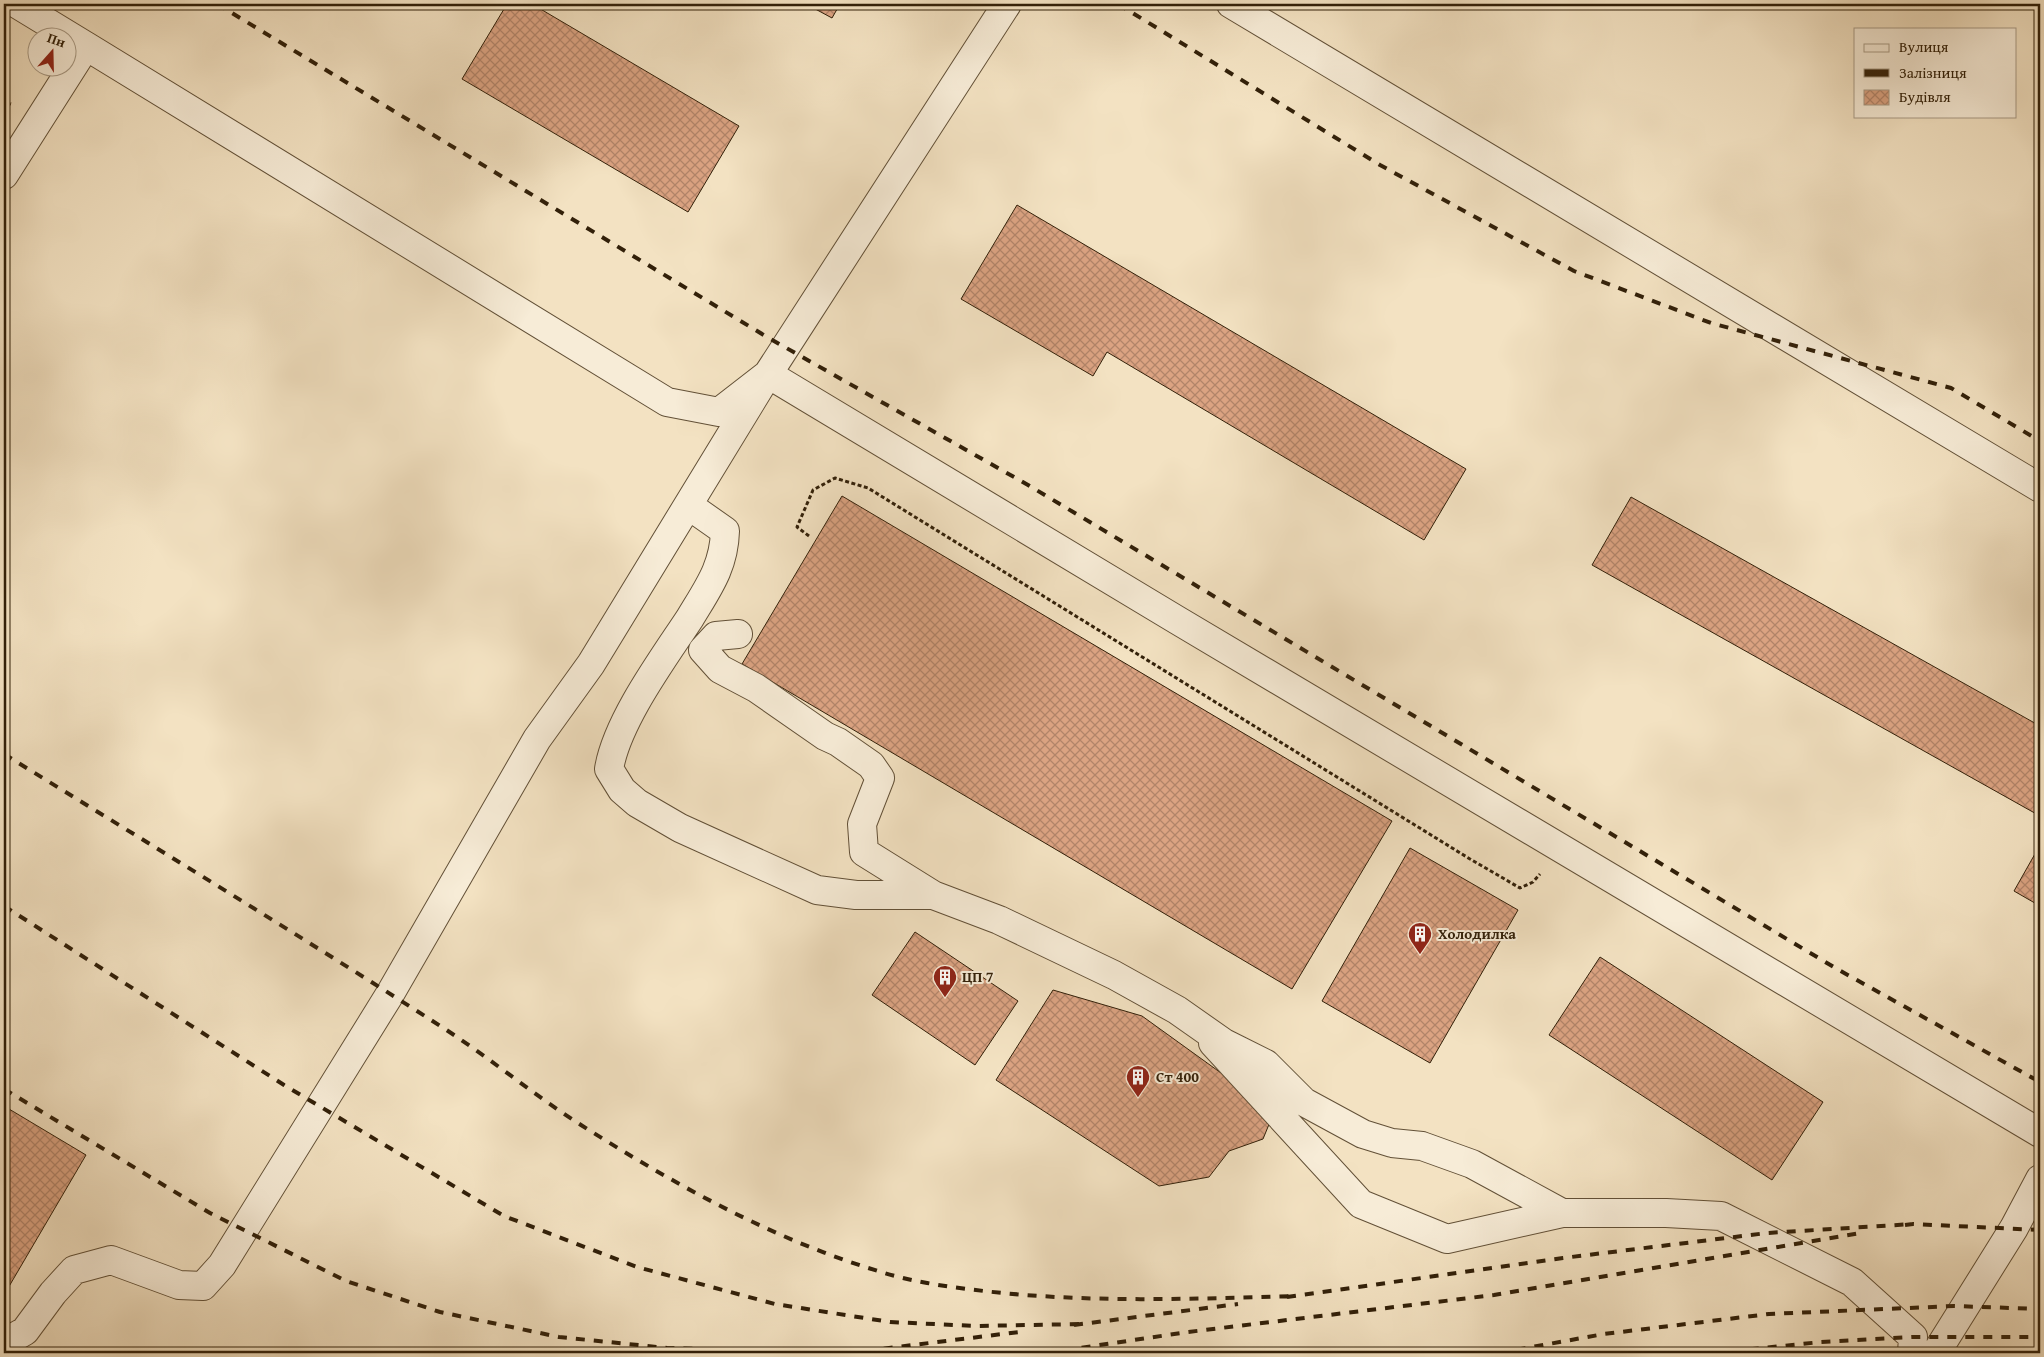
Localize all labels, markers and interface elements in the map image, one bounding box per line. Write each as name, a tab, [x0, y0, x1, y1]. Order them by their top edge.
text: Пн	[45, 27, 69, 52]
north arrow	[28, 28, 78, 78]
legend	[1854, 28, 2016, 118]
text: Вулиця	[1899, 36, 1949, 57]
text: Залізниця	[1899, 62, 1967, 83]
text: Будівля	[1899, 86, 1951, 107]
building icon: Холодилка	[1407, 921, 1433, 955]
place label: Холодилка	[1438, 923, 1516, 944]
building icon: ЦП 7	[932, 964, 958, 998]
place label: ЦП 7	[962, 966, 994, 987]
building icon: Ст 400	[1125, 1064, 1151, 1098]
place label: Ст 400	[1156, 1066, 1199, 1087]

